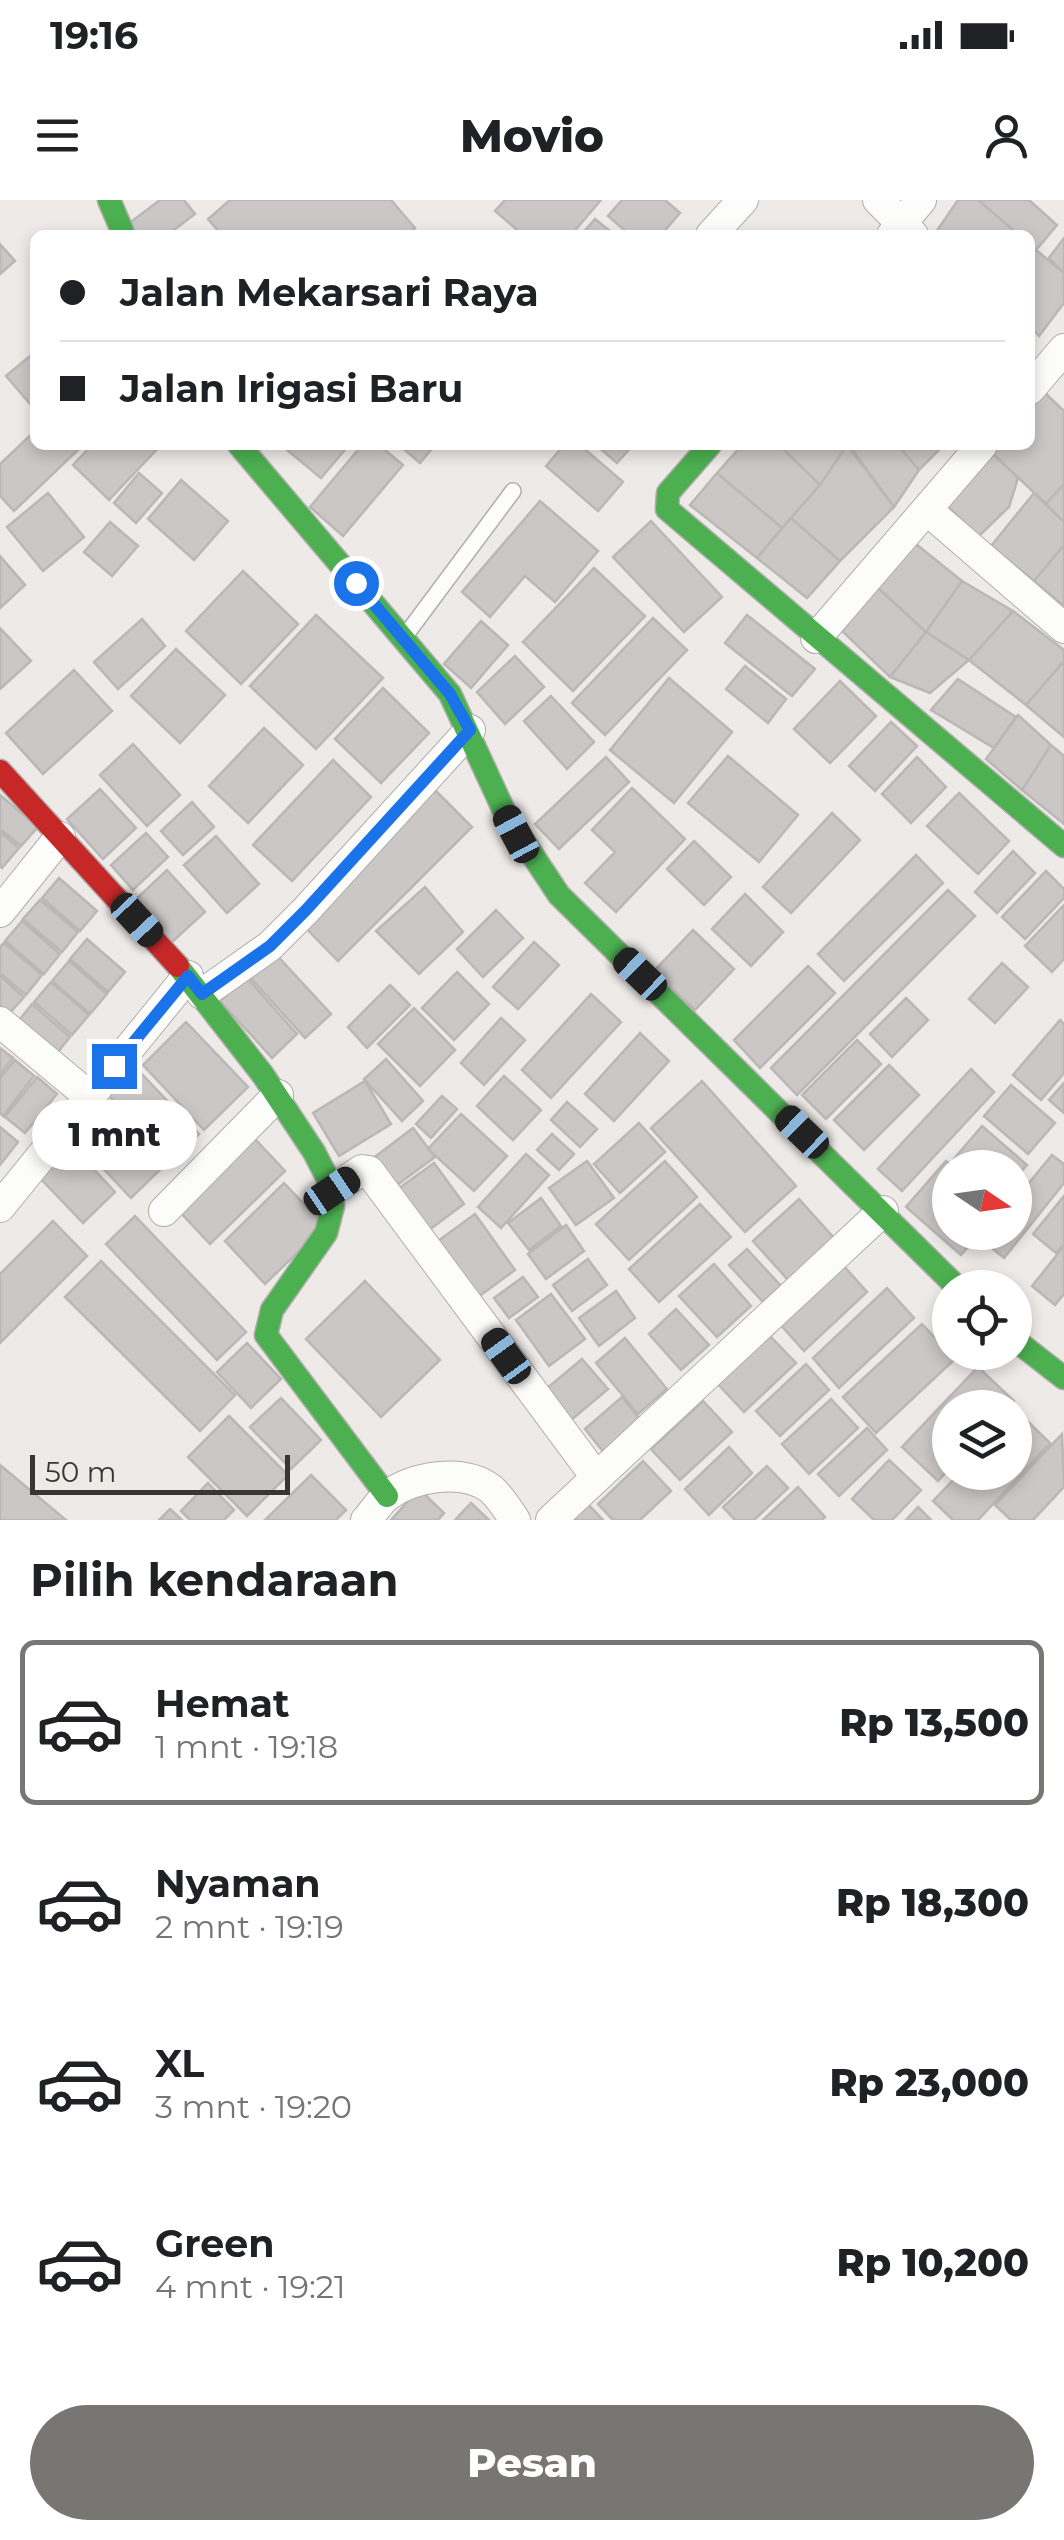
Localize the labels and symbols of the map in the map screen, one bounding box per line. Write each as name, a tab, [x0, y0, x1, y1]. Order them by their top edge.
route start	[334, 561, 379, 606]
car	[489, 800, 543, 868]
car	[106, 888, 168, 952]
car	[608, 942, 672, 1006]
route end	[92, 1044, 137, 1089]
car	[770, 1100, 834, 1164]
callout: 1 mnt	[32, 1101, 196, 1171]
north arrow	[932, 1150, 1032, 1250]
car	[299, 1162, 365, 1220]
car	[476, 1323, 536, 1389]
scale bar	[30, 1450, 290, 1494]

